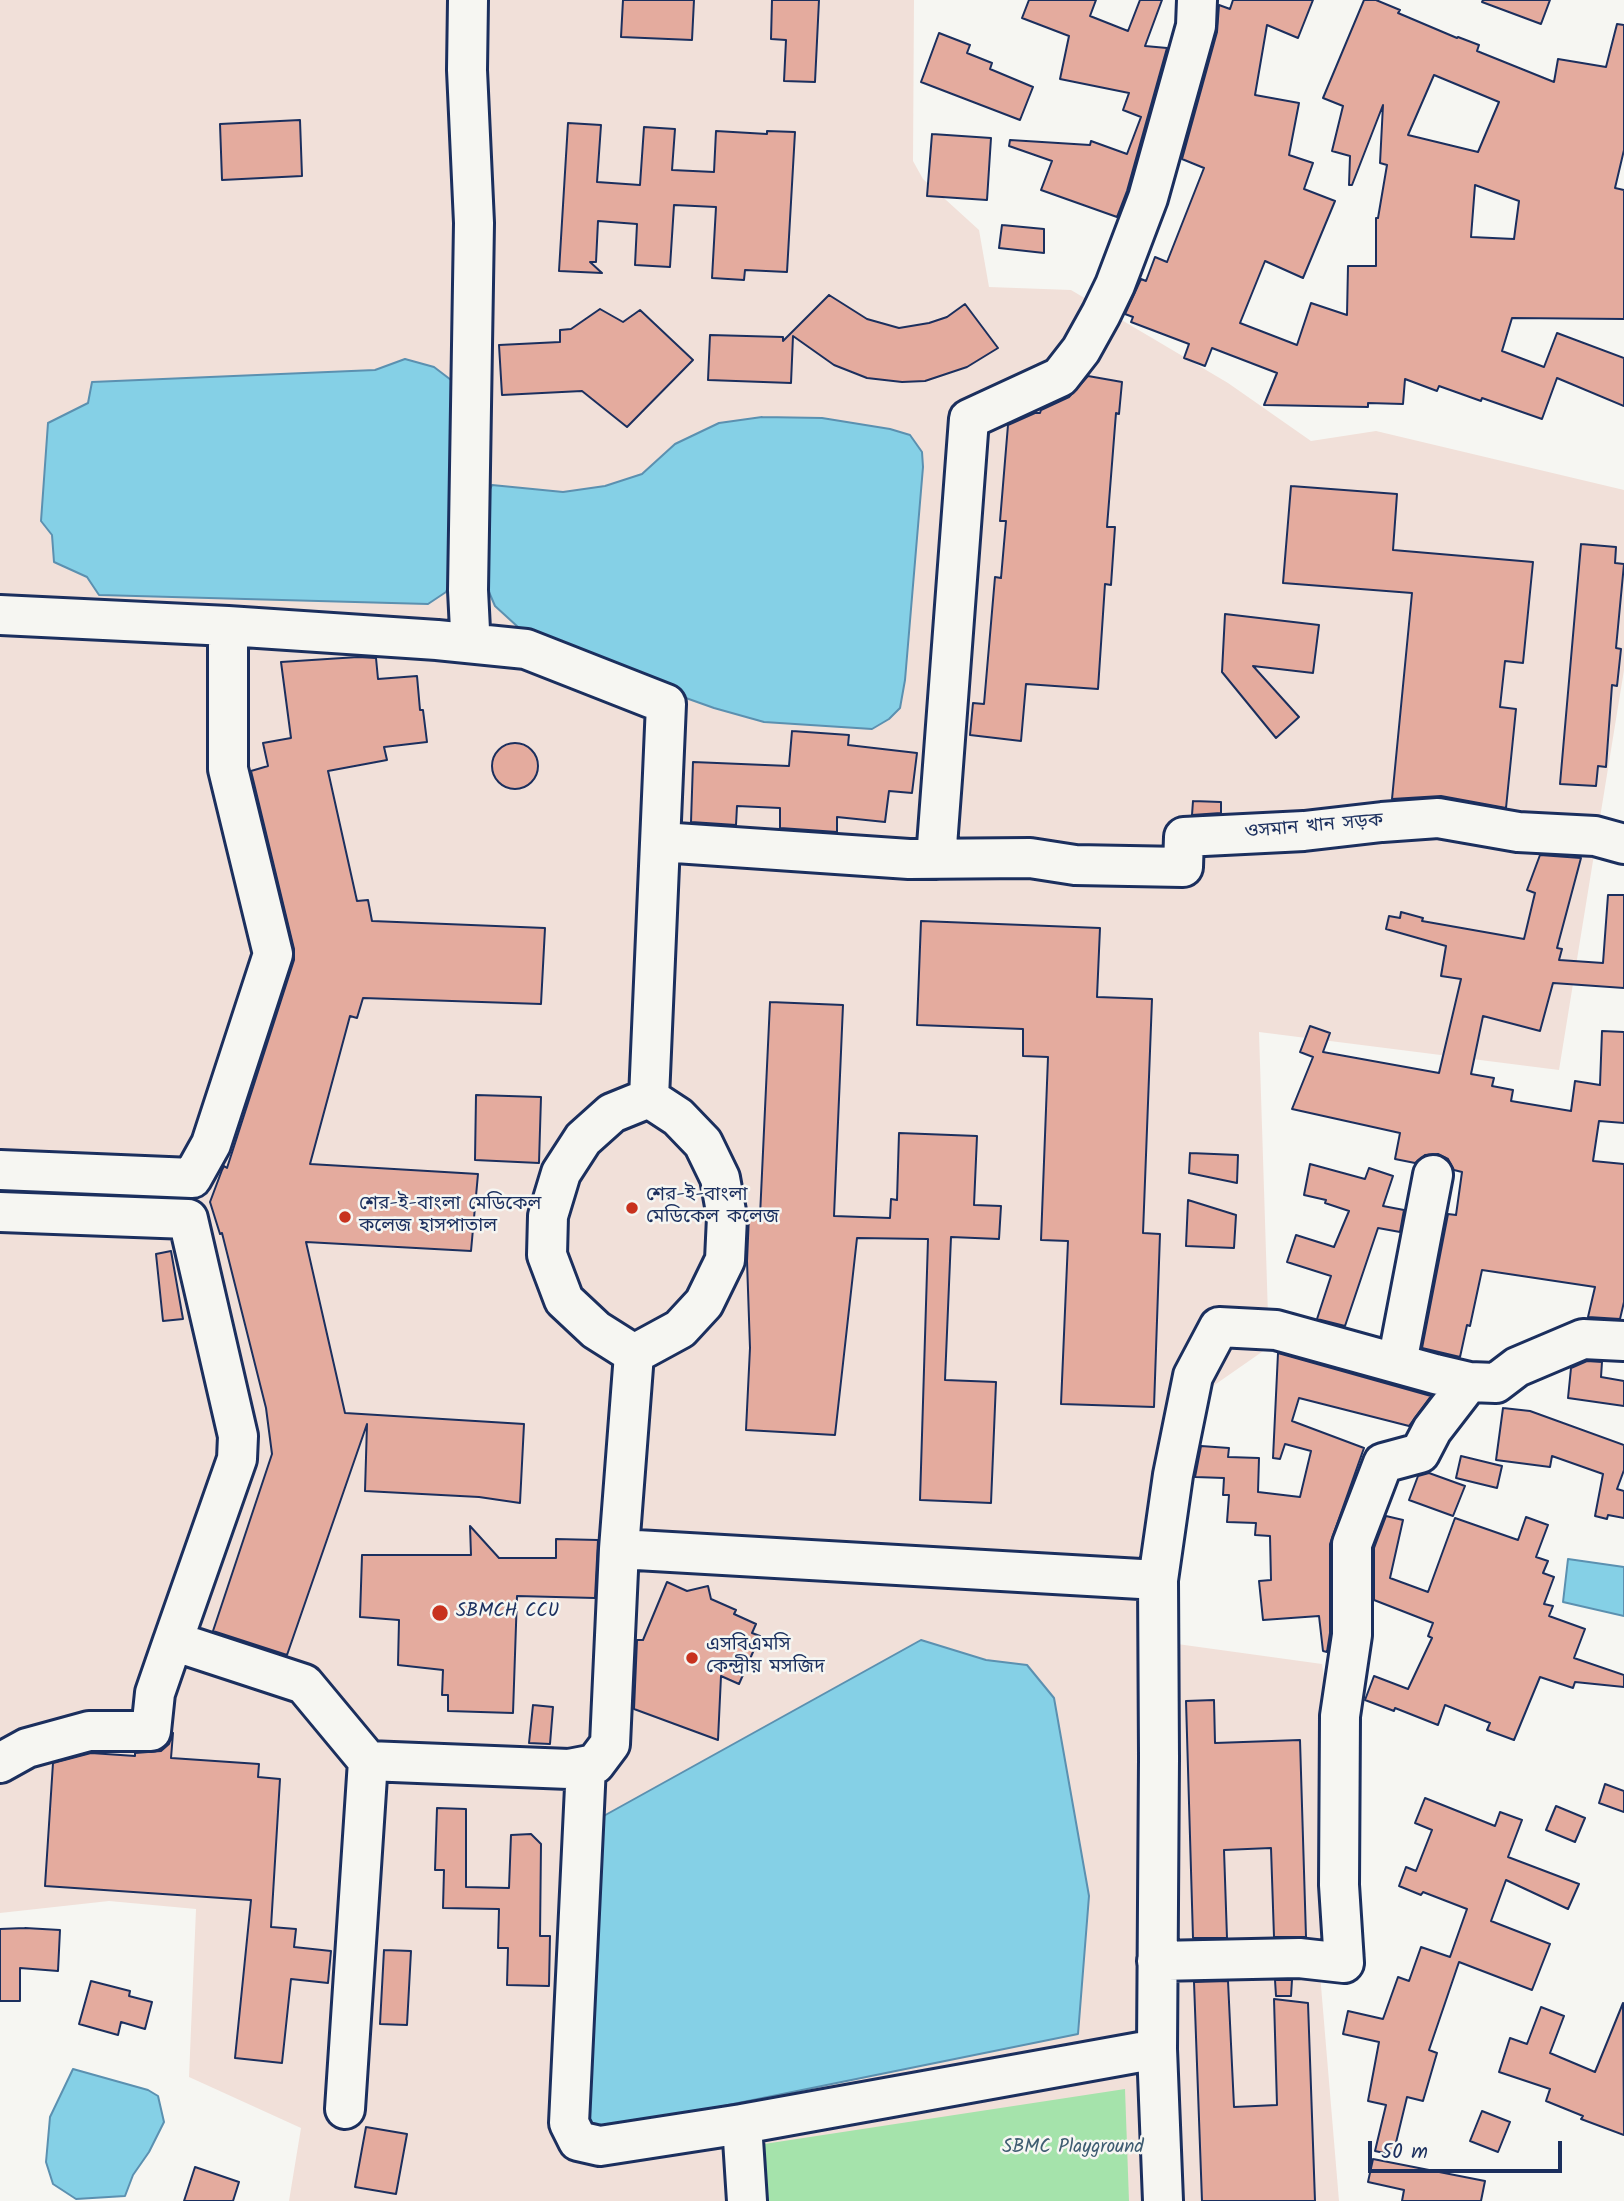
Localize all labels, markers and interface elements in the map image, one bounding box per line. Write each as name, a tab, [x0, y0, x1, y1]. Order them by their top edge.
street label: ওসমান খান সড়ক	[1244, 811, 1384, 845]
place label: শের-ই-বাংলা মেডিকেল কলেজ	[646, 1186, 779, 1230]
place label: শের-ই-বাংলা মেডিকেল কলেজ হাসপাতাল	[359, 1195, 541, 1239]
marker: শের-ই-বাংলা মেডিকেল কলেজ	[624, 1200, 640, 1216]
marker: শের-ই-বাংলা মেডিকেল কলেজ হাসপাতাল	[337, 1209, 353, 1225]
place label: SBMCH CCU	[456, 1602, 559, 1624]
marker: SBMCH CCU	[430, 1603, 450, 1623]
place label: এসবিএমসি কেন্দ্রীয় মসজিদ	[706, 1636, 825, 1680]
marker: এসবিএমসি কেন্দ্রীয় মসজিদ	[684, 1650, 700, 1666]
scale bar	[1372, 2128, 1566, 2172]
text: 50 m	[1381, 2136, 1428, 2169]
park label: SBMC Playground	[1002, 2138, 1144, 2160]

